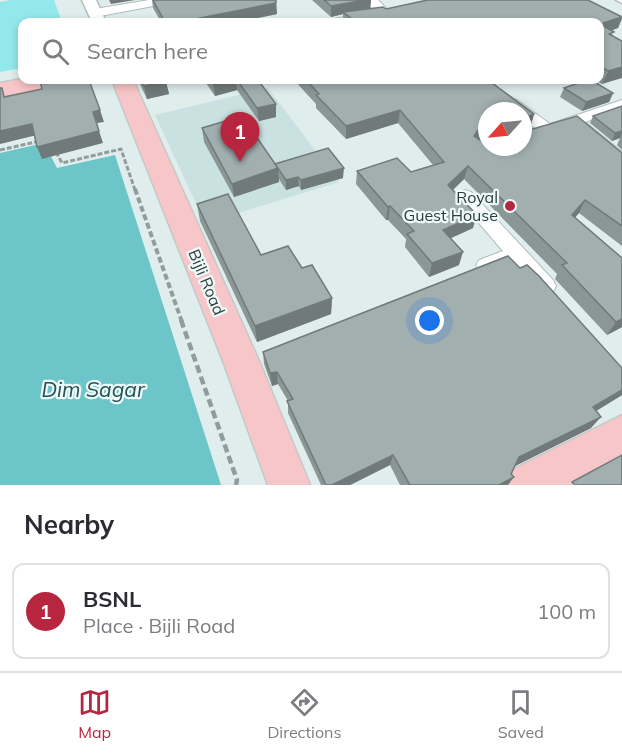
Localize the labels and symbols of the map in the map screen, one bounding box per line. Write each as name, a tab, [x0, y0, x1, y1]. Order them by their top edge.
north arrow	[478, 102, 532, 156]
pin: 1	[220, 112, 260, 162]
place label: Royal Guest House	[403, 187, 498, 225]
marker: Royal Guest House	[503, 199, 517, 213]
street label: Bijli Road	[184, 246, 230, 318]
your location	[415, 306, 444, 335]
water label: Dim Sagar	[41, 376, 146, 402]

